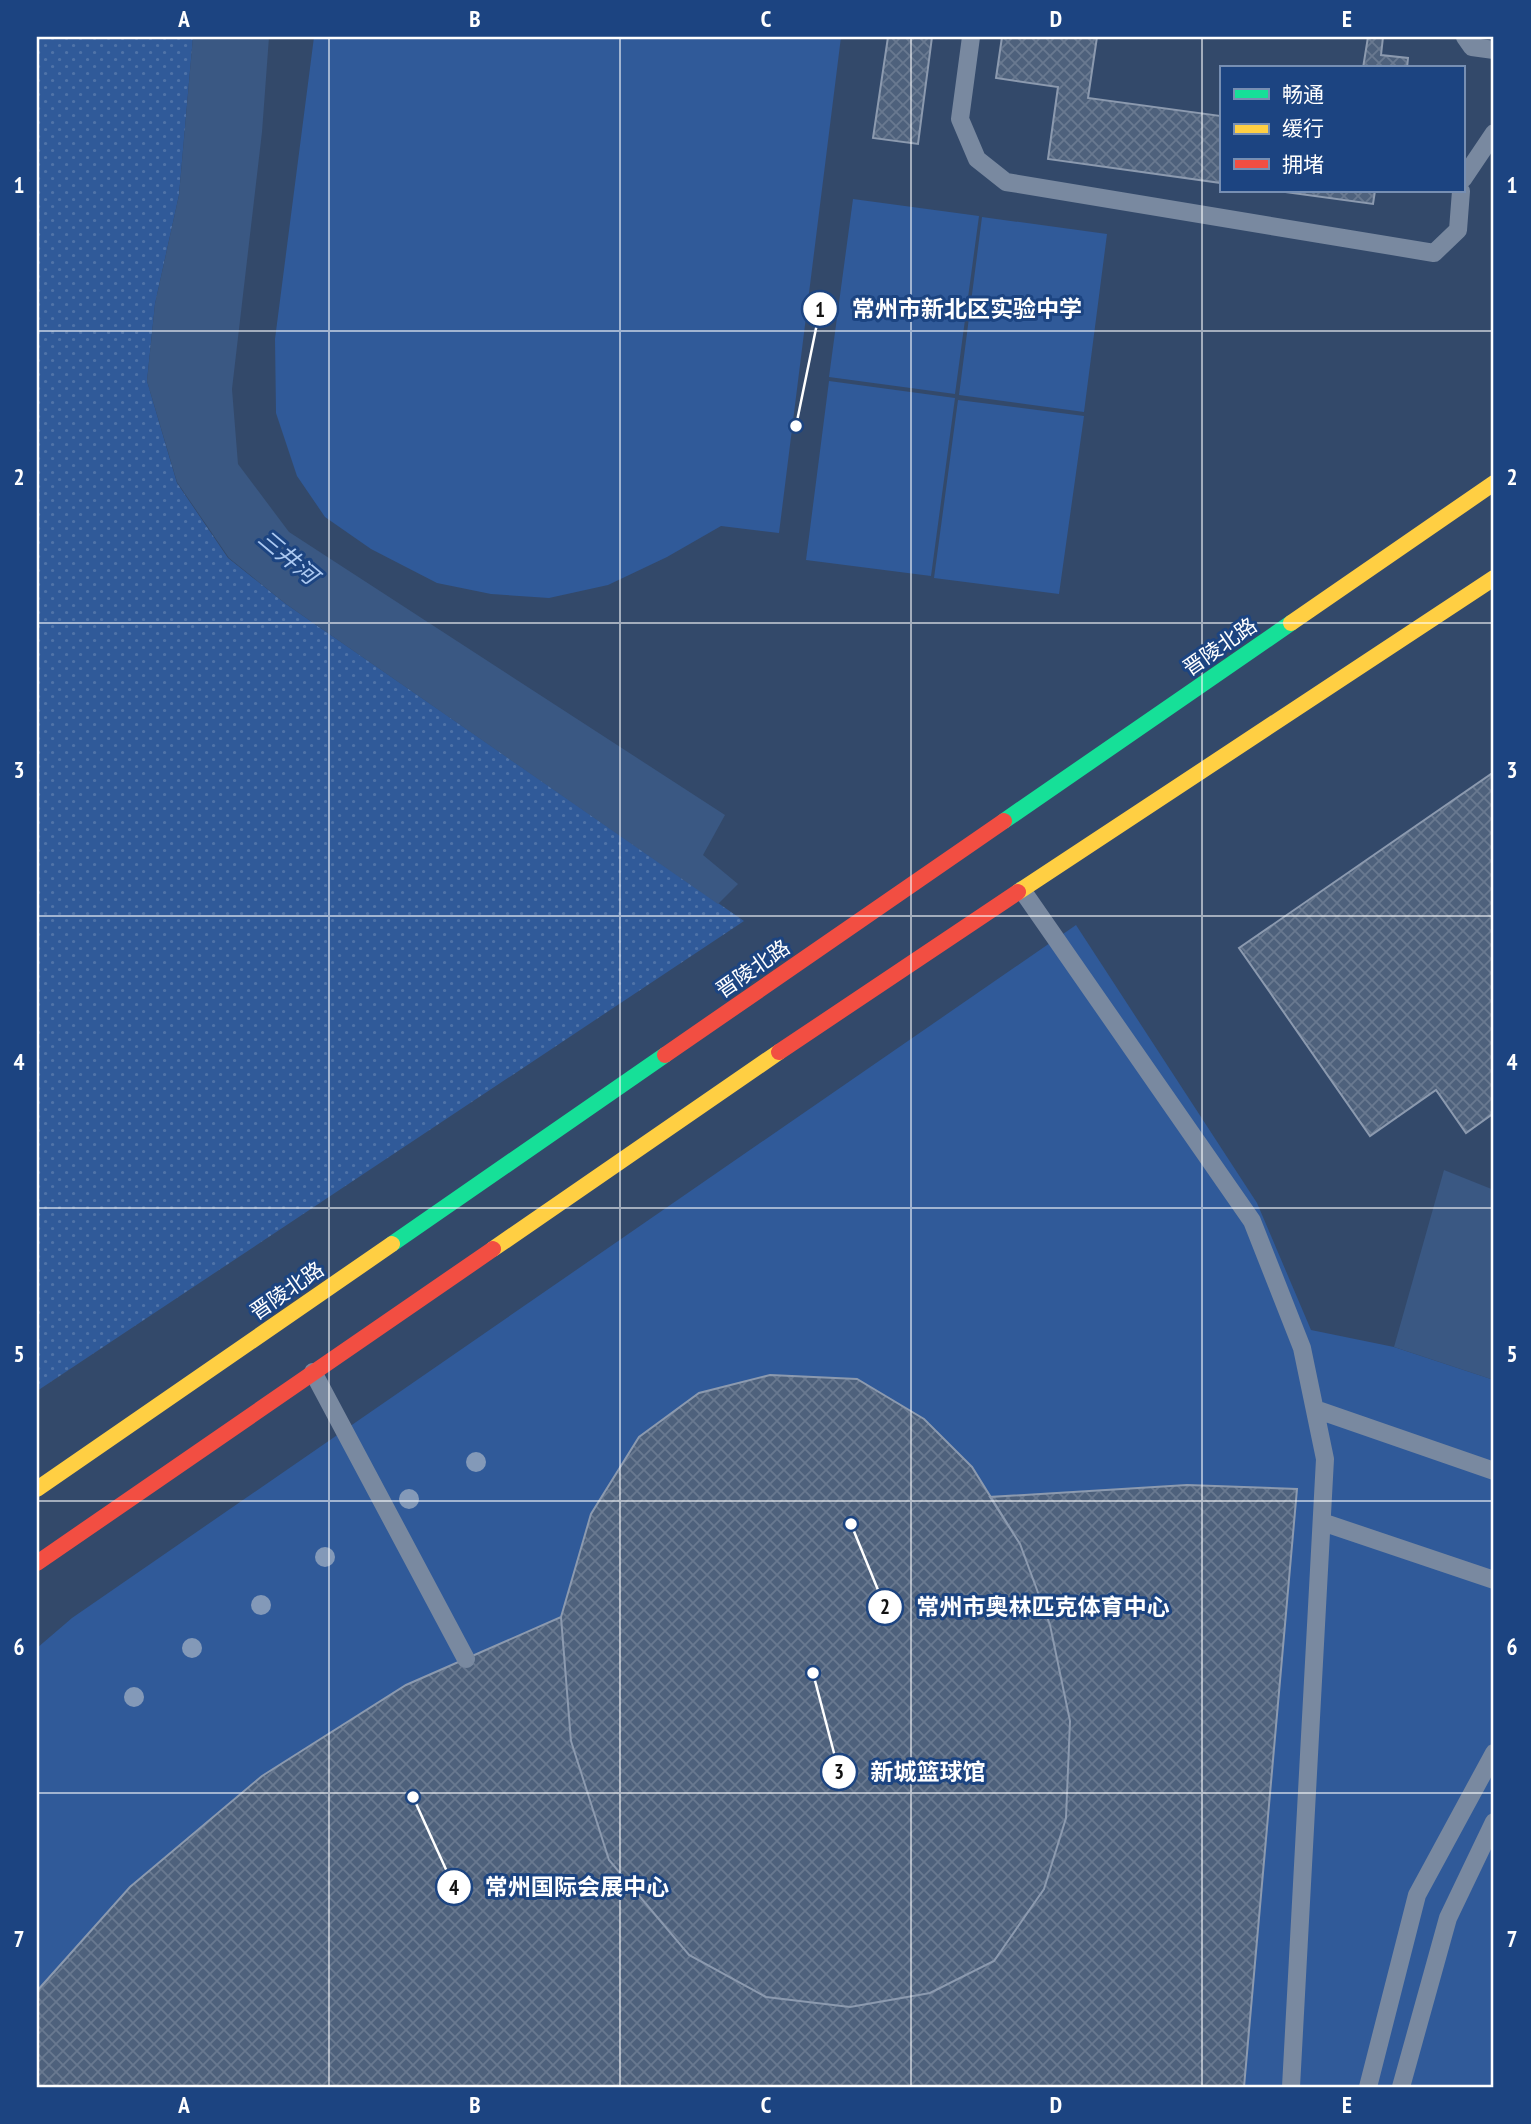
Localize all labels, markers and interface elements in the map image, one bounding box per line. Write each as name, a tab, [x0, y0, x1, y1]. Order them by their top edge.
text: A	[177, 4, 190, 33]
text: B	[469, 4, 481, 33]
text: C	[761, 4, 772, 33]
text: D	[1050, 4, 1062, 33]
text: E	[1342, 4, 1352, 33]
legend	[1220, 66, 1464, 192]
text: 畅通	[1282, 81, 1324, 108]
text: 缓行	[1282, 115, 1324, 142]
text: 拥堵	[1282, 151, 1324, 178]
text: 1	[14, 170, 25, 199]
text: 1	[1507, 170, 1518, 199]
callout: 常州市新北区实验中学	[803, 287, 1096, 331]
text: 常州市新北区实验中学	[852, 294, 1082, 323]
text: 1	[815, 296, 825, 323]
text: 2	[14, 462, 25, 491]
text: 2	[1507, 462, 1518, 491]
water label: 三井河	[253, 523, 327, 592]
street label: 晋陵北路	[1178, 611, 1262, 682]
text: 3	[14, 755, 25, 784]
text: 3	[1507, 755, 1518, 784]
street label: 晋陵北路	[711, 933, 795, 1004]
text: 4	[14, 1047, 25, 1076]
text: 4	[1507, 1047, 1518, 1076]
street label: 晋陵北路	[245, 1255, 329, 1326]
text: 5	[14, 1339, 25, 1368]
text: 5	[1507, 1339, 1518, 1368]
callout: 常州市奥林匹克体育中心	[868, 1585, 1184, 1629]
text: 常州市奥林匹克体育中心	[917, 1592, 1170, 1621]
text: 2	[880, 1593, 890, 1620]
text: 6	[14, 1632, 25, 1661]
text: 6	[1507, 1632, 1518, 1661]
callout: 新城篮球馆	[822, 1750, 1000, 1794]
text: 新城篮球馆	[871, 1757, 986, 1786]
text: 3	[834, 1758, 844, 1785]
callout: 常州国际会展中心	[436, 1865, 683, 1909]
text: 常州国际会展中心	[485, 1872, 669, 1901]
text: 4	[449, 1874, 459, 1901]
text: 7	[14, 1924, 25, 1953]
text: 7	[1507, 1924, 1518, 1953]
text: A	[177, 2090, 190, 2119]
text: B	[469, 2090, 481, 2119]
text: C	[761, 2090, 772, 2119]
text: D	[1050, 2090, 1062, 2119]
text: E	[1342, 2090, 1352, 2119]

